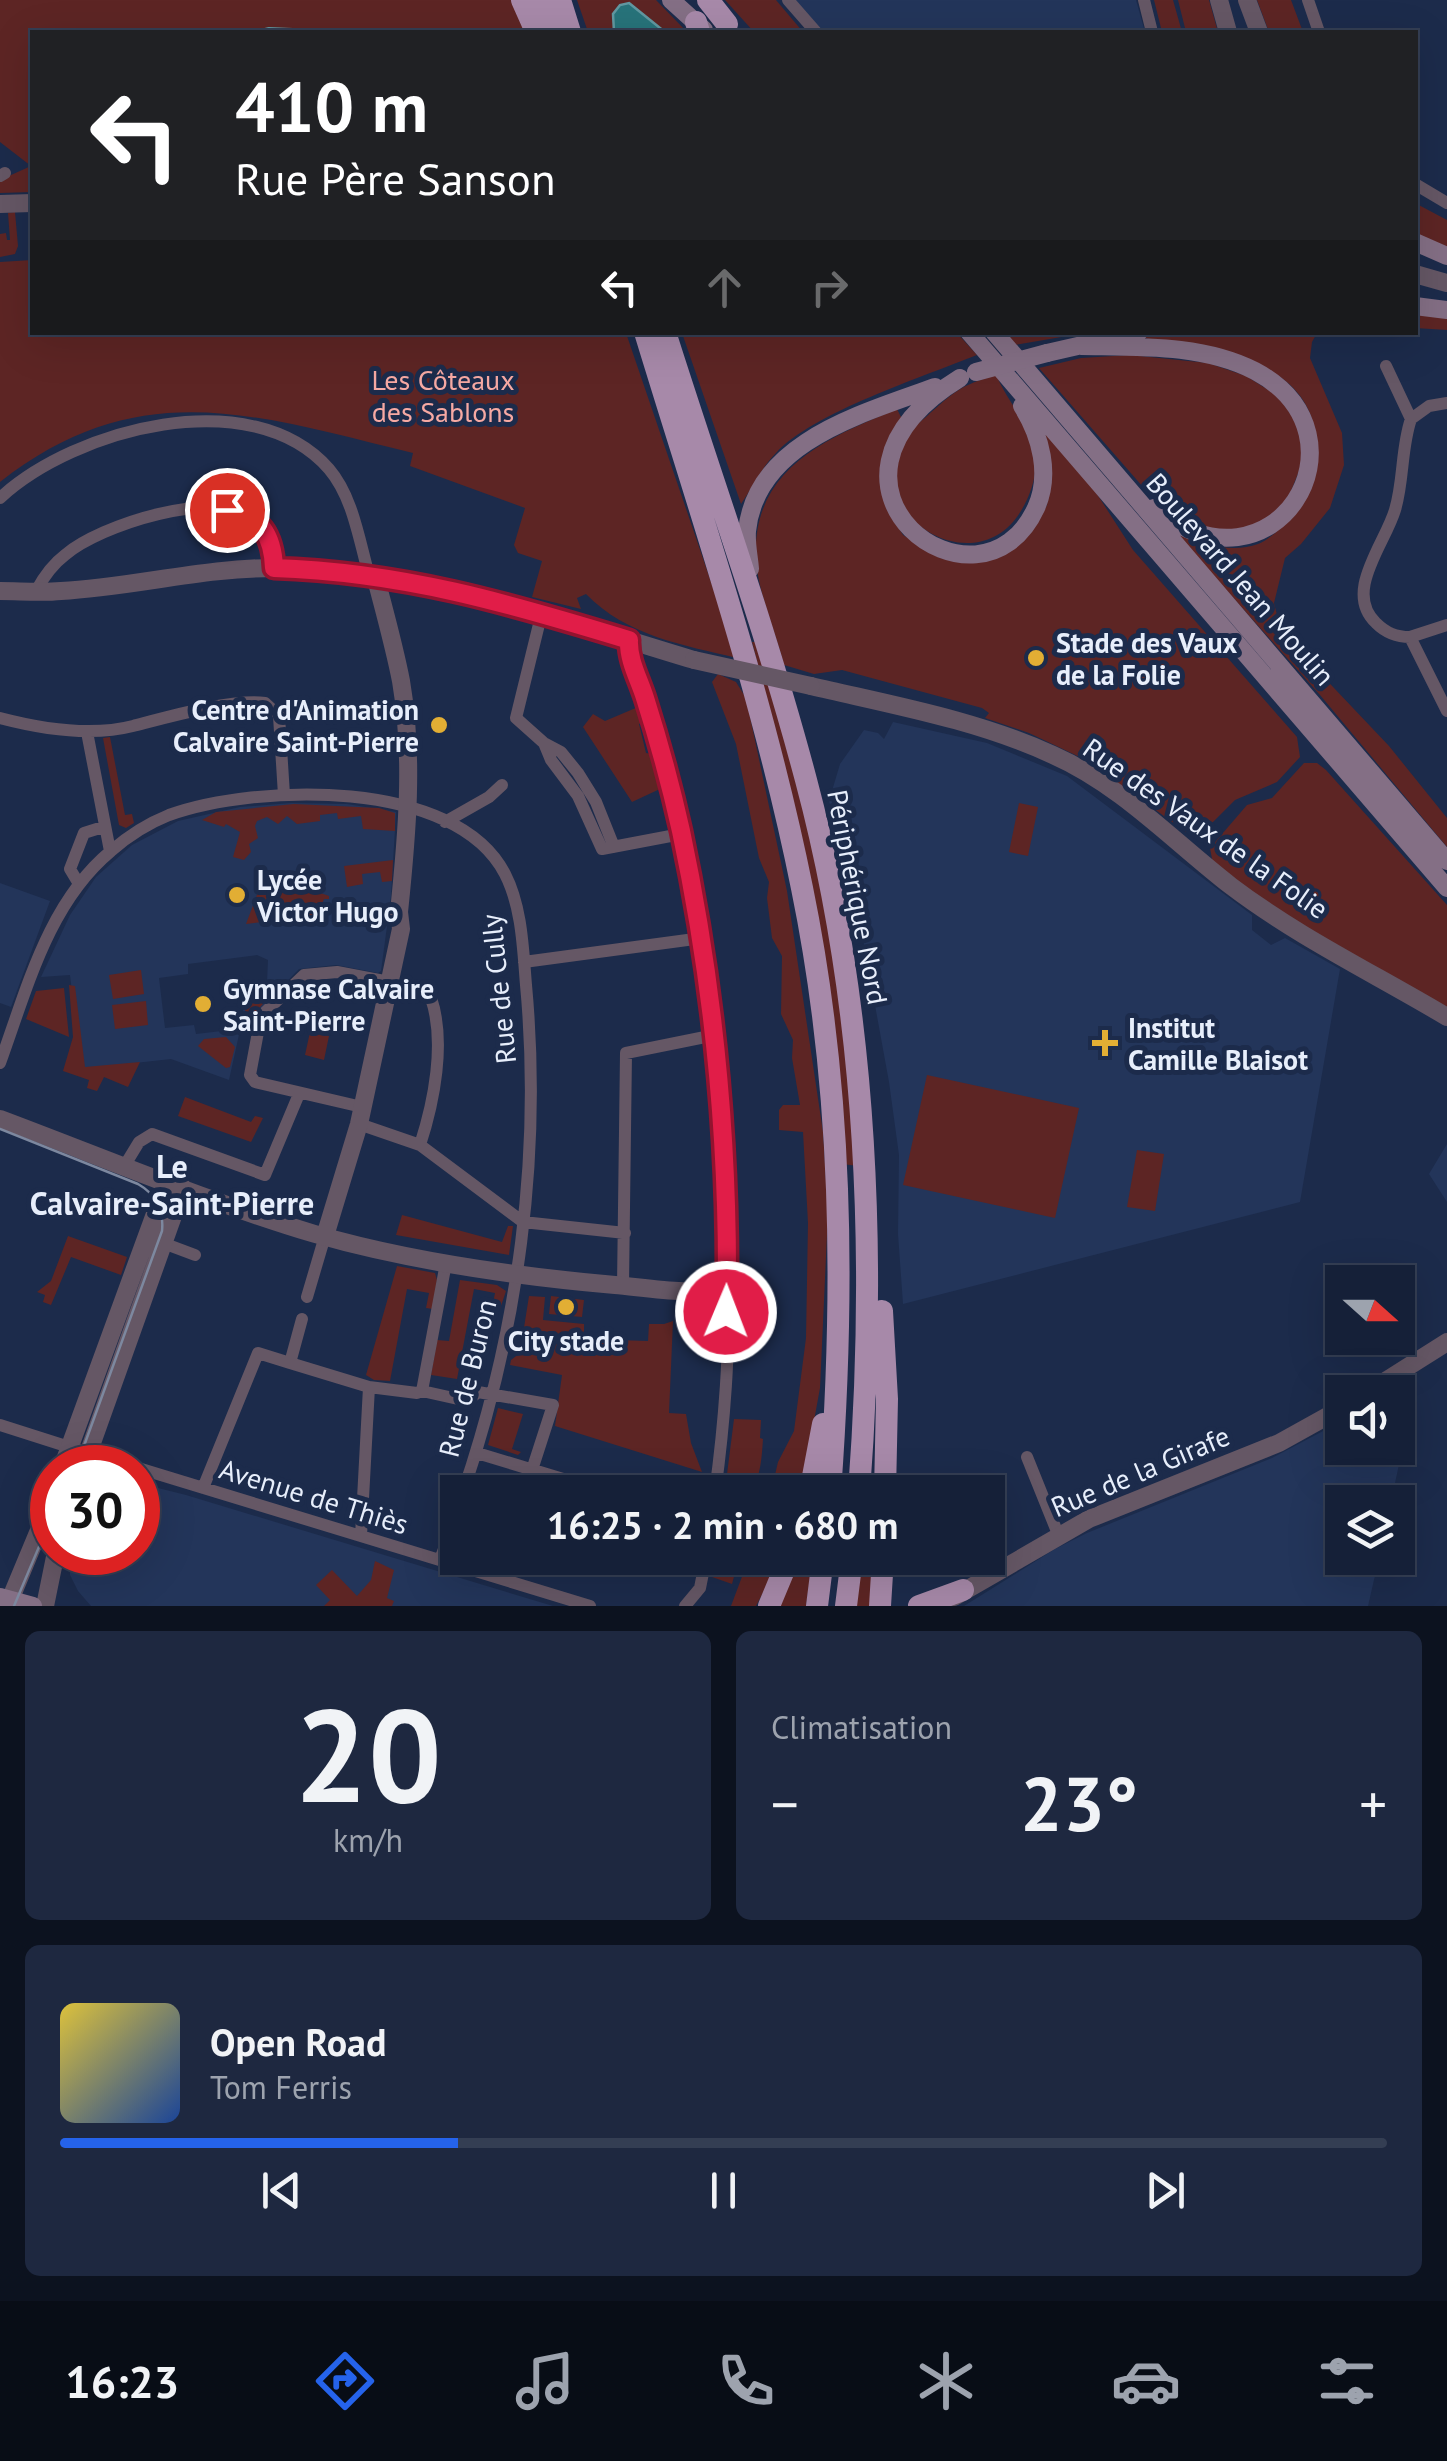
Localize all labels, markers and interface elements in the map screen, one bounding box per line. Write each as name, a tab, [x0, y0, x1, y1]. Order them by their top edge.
text: 410 m	[235, 61, 428, 151]
icon: left	[70, 70, 200, 200]
text: Rue Père Sanson	[235, 149, 556, 207]
icon: left	[592, 260, 647, 315]
icon: ahead	[697, 260, 752, 315]
icon: right	[802, 260, 857, 315]
park label: Les Côteaux des Sablons	[371, 361, 515, 430]
street label: Boulevard Jean Moulin	[1138, 465, 1344, 693]
pin	[185, 468, 270, 553]
icon: arrive	[200, 483, 255, 538]
place label: Stade des Vaux de la Folie	[1056, 624, 1237, 693]
marker: Stade des Vaux de la Folie	[1025, 647, 1047, 669]
place label: Centre d'Animation Calvaire Saint-Pierre	[173, 691, 419, 760]
marker: Centre d'Animation Calvaire Saint-Pierre	[428, 714, 450, 736]
street label: Rue des Vaux de la Folie	[1076, 729, 1336, 927]
street label: Périphérique Nord	[819, 787, 897, 1007]
place label: Lycée Victor Hugo	[256, 861, 398, 930]
marker: Lycée Victor Hugo	[226, 884, 248, 906]
street label: Rue de Cully	[472, 913, 524, 1065]
place label: Gymnase Calvaire Saint-Pierre	[223, 970, 434, 1039]
marker: Gymnase Calvaire Saint-Pierre	[192, 993, 214, 1015]
place label: Institut Camille Blaisot	[1128, 1009, 1308, 1078]
marker: Institut Camille Blaisot	[1092, 1030, 1118, 1056]
district label: Le Calvaire-Saint-Pierre	[30, 1145, 314, 1224]
position arrow	[674, 1260, 778, 1364]
north arrow	[1325, 1265, 1415, 1355]
map controls	[1325, 1265, 1415, 1575]
street label: Rue de Buron	[430, 1295, 504, 1461]
marker: City stade	[555, 1296, 577, 1318]
place label: City stade	[508, 1322, 624, 1359]
button: sound	[1325, 1375, 1415, 1465]
street label: Rue de la Girafe	[1045, 1417, 1235, 1525]
speed limit sign: 30	[30, 1445, 160, 1575]
street label: Avenue de Thiès	[215, 1450, 413, 1542]
button: layers	[1325, 1485, 1415, 1575]
text: 16:25 · 2 min · 680 m	[547, 1500, 898, 1549]
text: 20	[294, 1670, 442, 1838]
text: Climatisation	[771, 1706, 952, 1748]
text: 23°	[1020, 1755, 1138, 1852]
text: −	[771, 1768, 799, 1839]
text: +	[1359, 1768, 1387, 1839]
text: km/h	[333, 1819, 403, 1861]
text: Open Road	[210, 2017, 386, 2066]
text: Tom Ferris	[210, 2066, 352, 2108]
icon: previous	[254, 2163, 309, 2218]
icon: pause	[696, 2163, 751, 2218]
icon: next	[1138, 2163, 1193, 2218]
icon: directions	[310, 2346, 380, 2416]
icon: music	[510, 2346, 580, 2416]
icon: phone	[711, 2346, 781, 2416]
icon: climate	[911, 2346, 981, 2416]
icon: car	[1111, 2346, 1181, 2416]
icon: filters	[1312, 2346, 1382, 2416]
text: 16:23	[65, 2352, 179, 2410]

